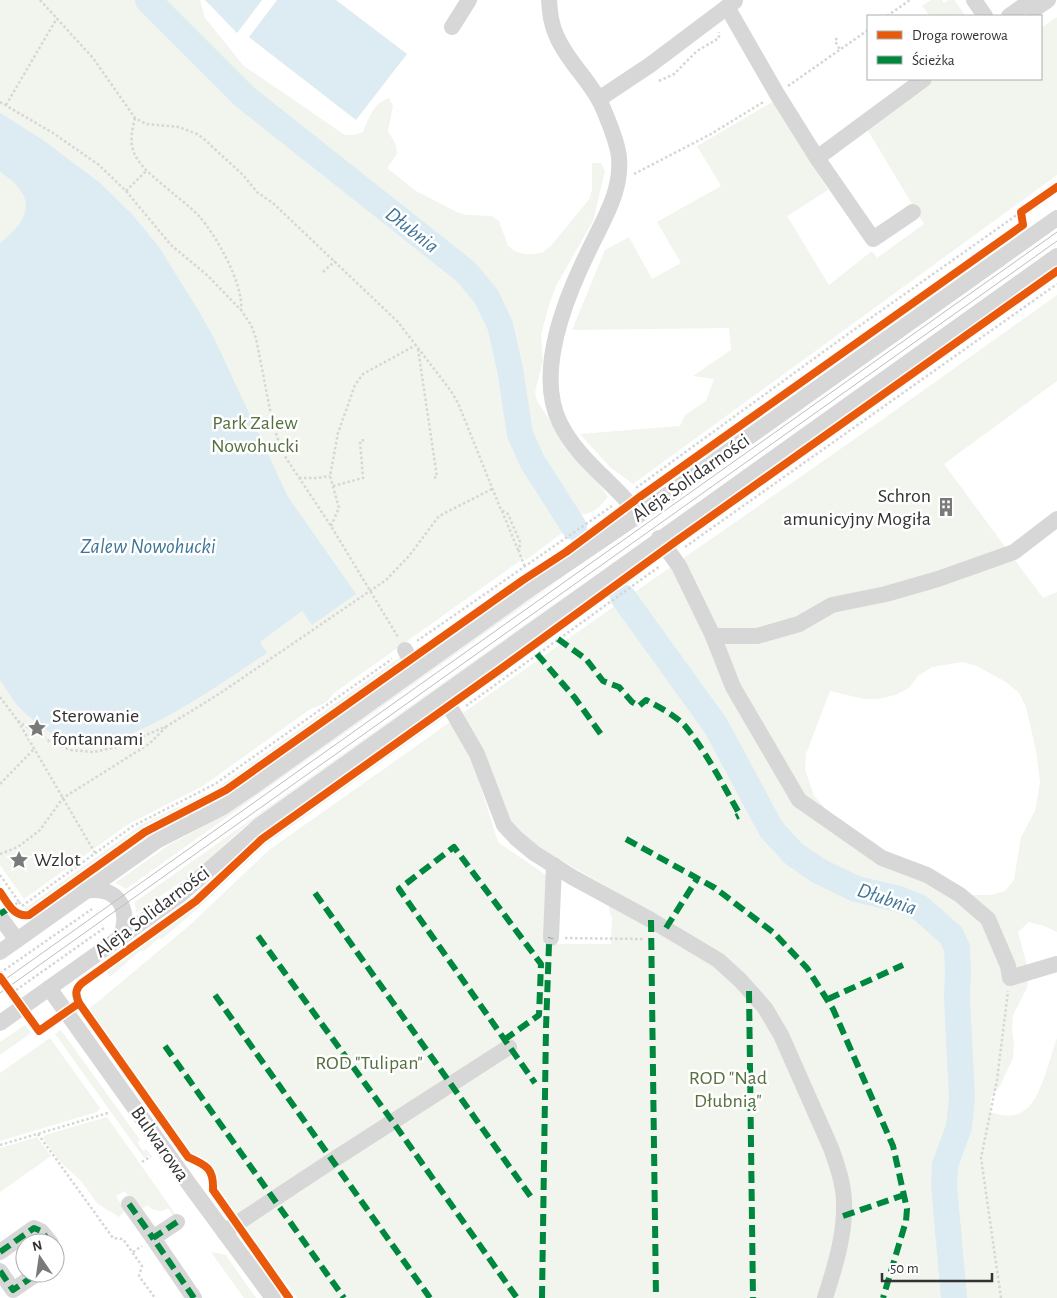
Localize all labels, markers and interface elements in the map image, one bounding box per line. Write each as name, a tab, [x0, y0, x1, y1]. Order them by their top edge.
legend	[867, 15, 1042, 80]
text: Droga rowerowa	[912, 28, 1008, 43]
text: Ścieżka	[912, 51, 955, 68]
water label: Dłubnia	[382, 203, 442, 257]
park label: Park Zalew Nowohucki	[211, 413, 299, 456]
street label: Aleja Solidarności	[629, 430, 753, 526]
place label: Schron amunicyjny Mogiła	[783, 486, 931, 529]
building icon: Schron amunicyjny Mogiła	[935, 496, 957, 518]
water label: Zalew Nowohucki	[80, 536, 216, 557]
place label: Sterowanie fontannami	[52, 706, 143, 749]
place icon: Sterowanie fontannami	[26, 717, 48, 739]
place icon: Wzlot	[8, 849, 30, 871]
place label: Wzlot	[34, 850, 81, 870]
street label: Aleja Solidarności	[91, 862, 213, 962]
water label: Dłubnia	[855, 879, 919, 919]
park label: ROD "Tulipan"	[315, 1053, 423, 1073]
park label: ROD "Nad Dłubnią"	[689, 1068, 767, 1111]
street label: Bulwarowa	[127, 1103, 193, 1185]
north arrow	[15, 1233, 65, 1283]
text: N	[31, 1238, 44, 1254]
scale bar	[882, 1250, 992, 1282]
text: 50 m	[890, 1261, 919, 1276]

